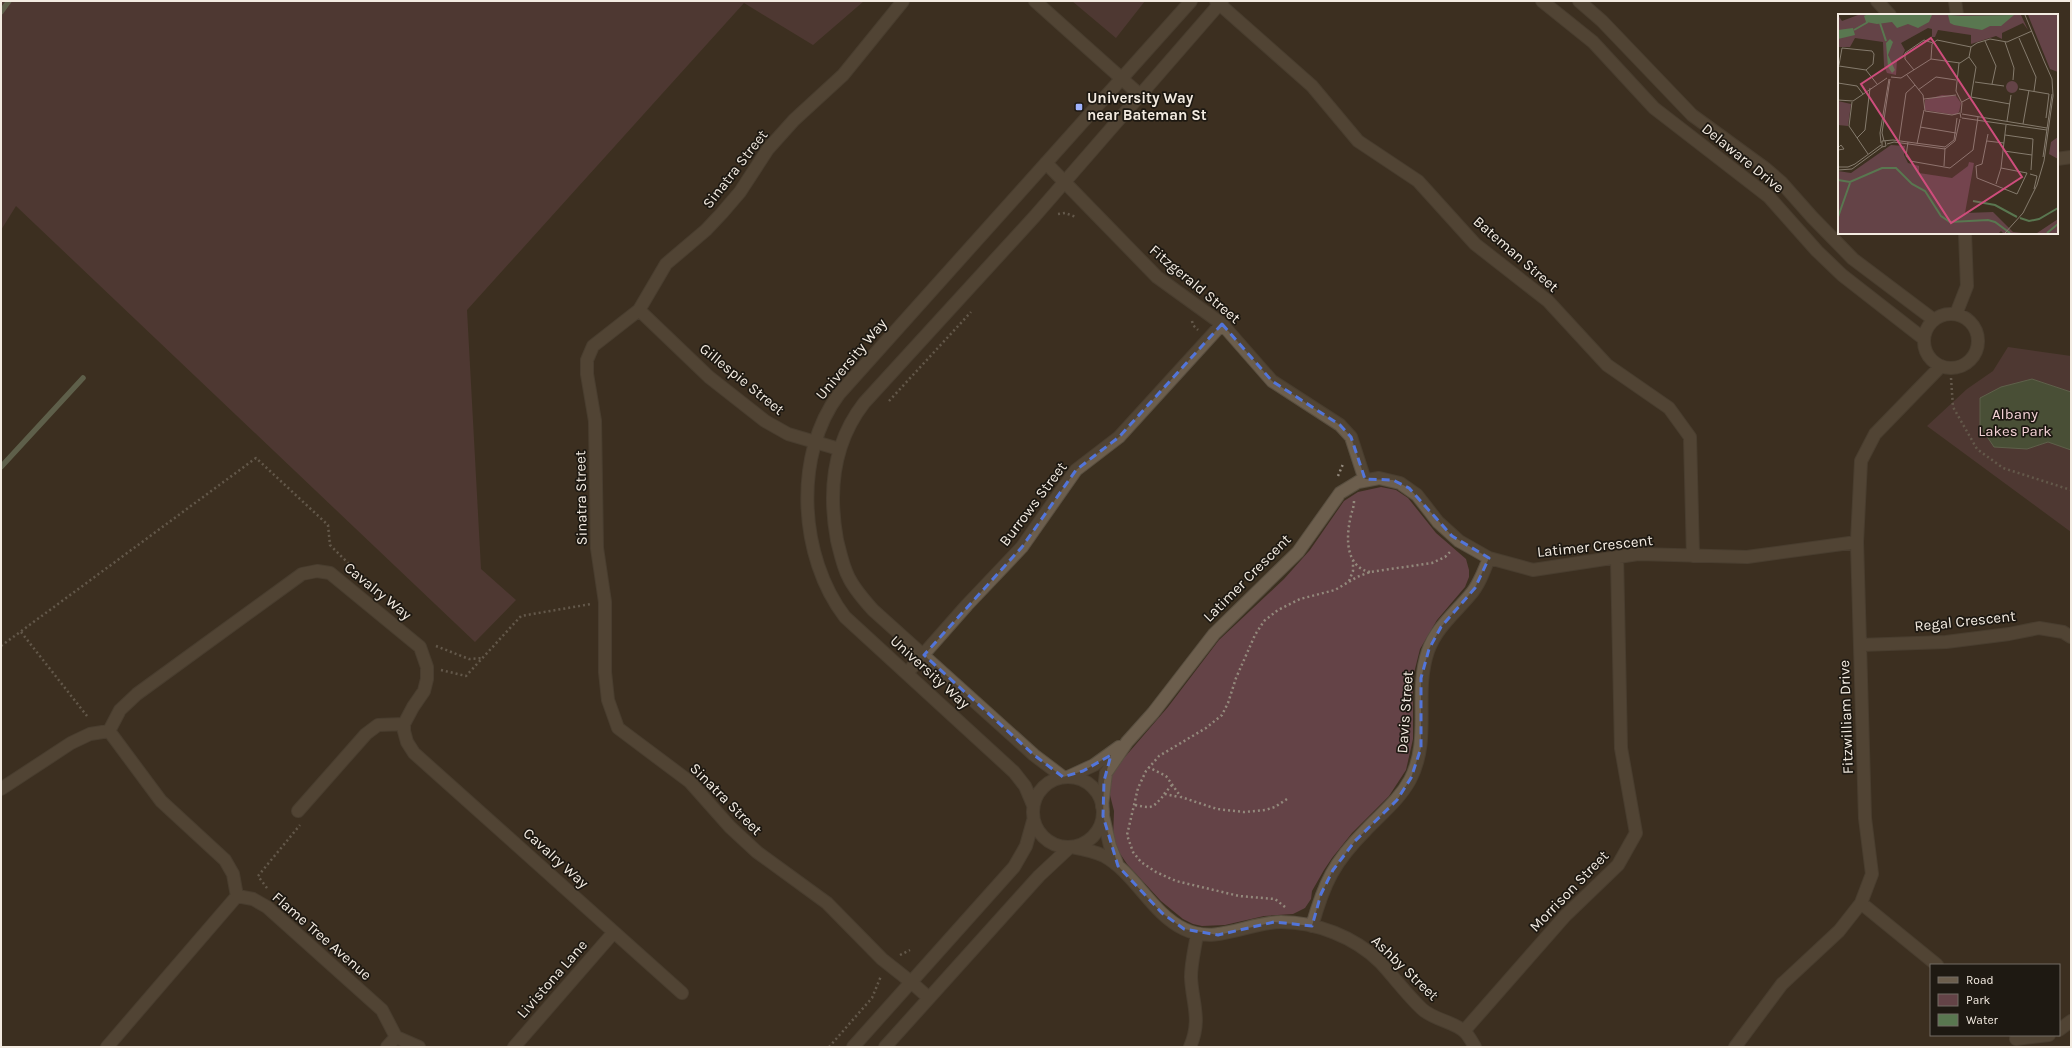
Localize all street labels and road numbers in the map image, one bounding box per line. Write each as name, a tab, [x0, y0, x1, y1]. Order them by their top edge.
street label: Delaware Drive	[1698, 119, 1788, 197]
street label: Sinatra Street	[699, 126, 772, 212]
street label: Bateman Street	[1470, 212, 1563, 296]
street label: Fitzgerald Street	[1146, 241, 1244, 327]
street label: University Way	[812, 315, 890, 403]
street label: Gillespie Street	[696, 339, 788, 419]
street label: Sinatra Street	[571, 450, 591, 546]
street label: Burrows Street	[995, 458, 1071, 550]
street label: Latimer Crescent	[1199, 530, 1295, 626]
street label: Latimer Crescent	[1536, 531, 1654, 561]
street label: Cavalry Way	[341, 558, 415, 624]
street label: Regal Crescent	[1913, 607, 2017, 635]
street label: University Way	[887, 632, 973, 712]
street label: Fitzwilliam Drive	[1835, 660, 1857, 774]
street label: Davis Street	[1393, 670, 1417, 754]
street label: Sinatra Street	[686, 759, 766, 839]
street label: Cavalry Way	[520, 824, 592, 892]
street label: Morrison Street	[1526, 846, 1613, 935]
street label: Flame Tree Avenue	[269, 888, 375, 984]
street label: Ashby Street	[1368, 932, 1442, 1005]
street label: Livistona Lane	[513, 936, 591, 1022]

